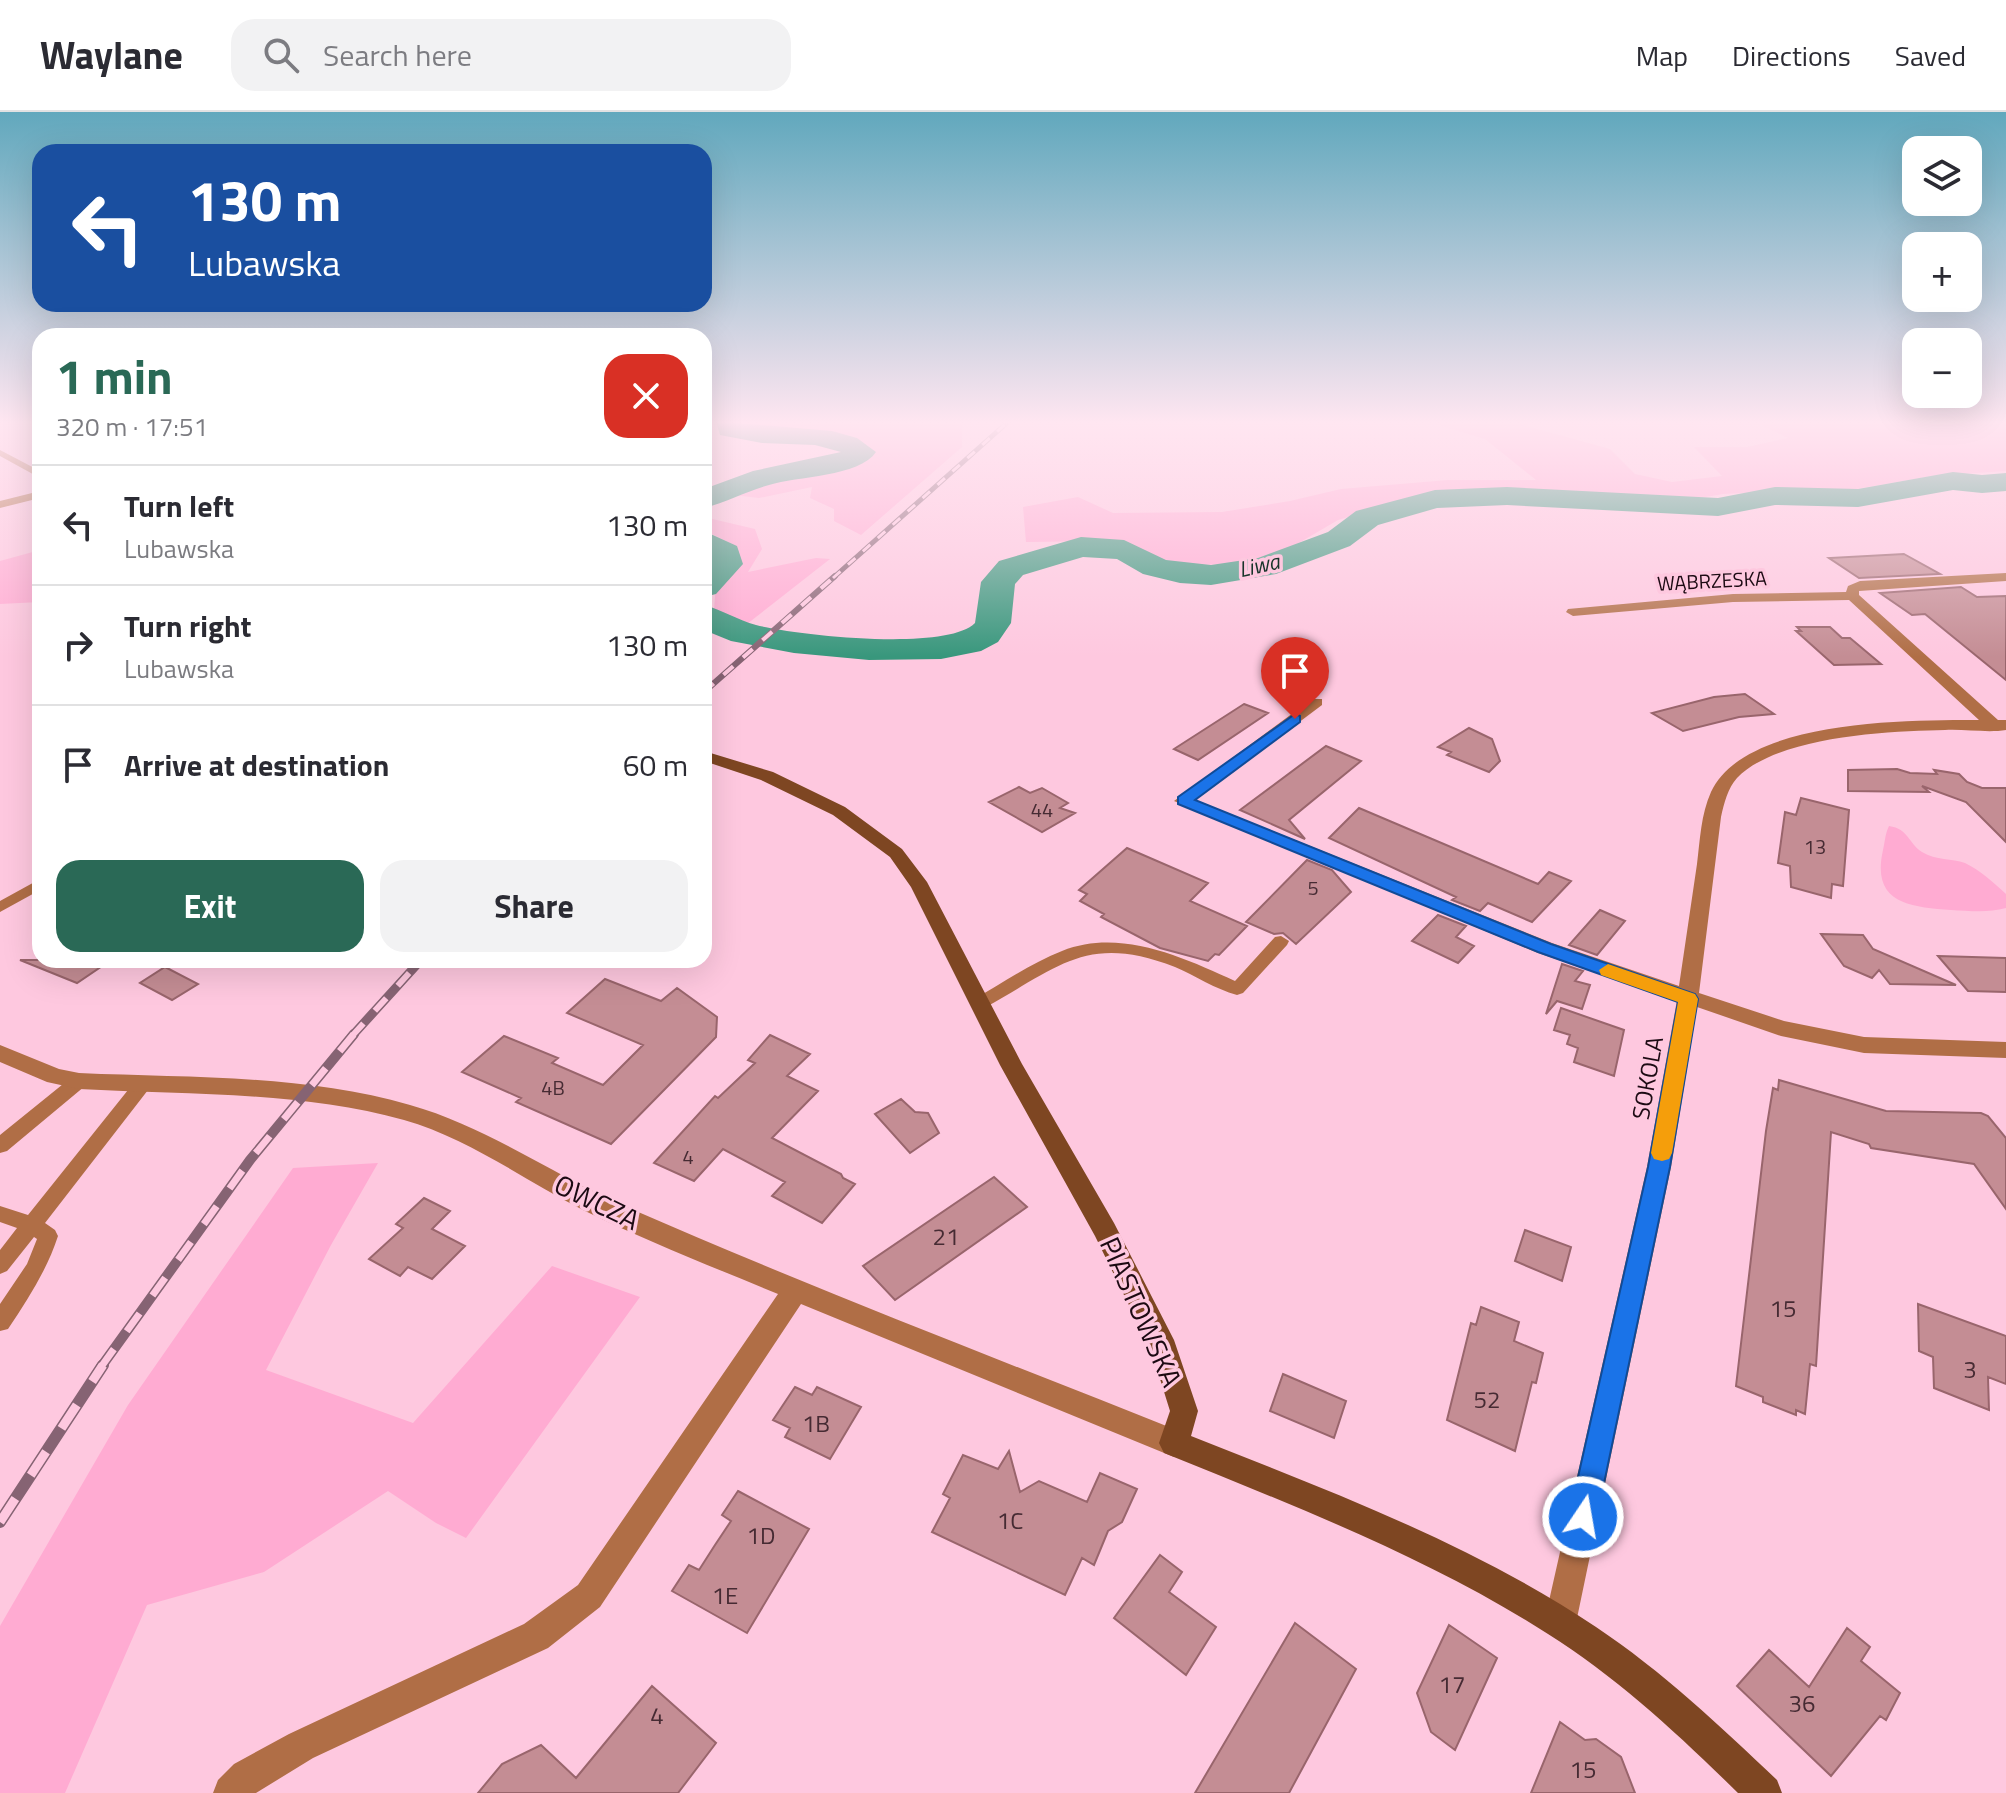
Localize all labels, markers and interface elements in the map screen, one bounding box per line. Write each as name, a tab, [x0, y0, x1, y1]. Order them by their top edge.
search box	[231, 19, 791, 91]
text: Waylane	[40, 26, 183, 84]
text: Search here	[323, 32, 472, 78]
icon: search	[259, 33, 303, 77]
text: Map	[1636, 34, 1688, 77]
text: Directions	[1732, 34, 1851, 77]
text: Saved	[1895, 34, 1966, 77]
map controls	[1902, 136, 1982, 408]
button: layers	[1902, 136, 1982, 216]
text: 130 m	[188, 158, 341, 243]
icon: left	[56, 176, 160, 280]
button: +	[1902, 232, 1982, 312]
text: Lubawska	[188, 235, 340, 290]
button: −	[1902, 328, 1982, 408]
text: 1 min	[56, 340, 173, 413]
button: close	[604, 354, 688, 438]
text: 320 m · 17:51	[56, 407, 208, 446]
text: Turn left	[124, 483, 234, 529]
text: 130 m	[606, 502, 688, 548]
icon: left	[56, 503, 100, 547]
text: Lubawska	[124, 529, 234, 568]
water label: Liwa	[1235, 543, 1285, 586]
street label: WĄBRZESKA	[1656, 562, 1768, 599]
text: Turn right	[124, 603, 252, 649]
text: 130 m	[606, 622, 688, 668]
icon: right	[56, 623, 100, 667]
pin	[1261, 637, 1329, 719]
text: Lubawska	[124, 649, 234, 688]
icon: arrive	[1273, 649, 1317, 693]
text: Arrive at destination	[124, 742, 389, 788]
text: 60 m	[623, 742, 688, 788]
icon: arrive	[56, 743, 100, 787]
house number: 44	[1031, 794, 1053, 825]
house number: 13	[1804, 831, 1826, 862]
button: Exit	[56, 860, 364, 952]
button: Share	[380, 860, 688, 952]
house number: 5	[1307, 872, 1319, 903]
street label: SOKOLA	[1622, 1033, 1672, 1122]
house number: 4B	[541, 1072, 565, 1103]
house number: 4	[682, 1141, 694, 1172]
street label: OWCZA	[547, 1162, 647, 1241]
house number: 21	[933, 1218, 959, 1254]
street label: PIASTOWSKA	[1089, 1230, 1194, 1394]
house number: 15	[1770, 1290, 1796, 1326]
house number: 3	[1963, 1351, 1977, 1387]
house number: 52	[1474, 1381, 1500, 1417]
house number: 1B	[802, 1405, 830, 1441]
position arrow	[1541, 1475, 1625, 1559]
house number: 1C	[997, 1502, 1023, 1538]
house number: 1D	[747, 1517, 775, 1553]
house number: 1E	[712, 1577, 738, 1613]
house number: 17	[1439, 1666, 1465, 1702]
house number: 36	[1789, 1685, 1815, 1721]
house number: 4	[650, 1697, 664, 1733]
house number: 15	[1570, 1751, 1596, 1787]

